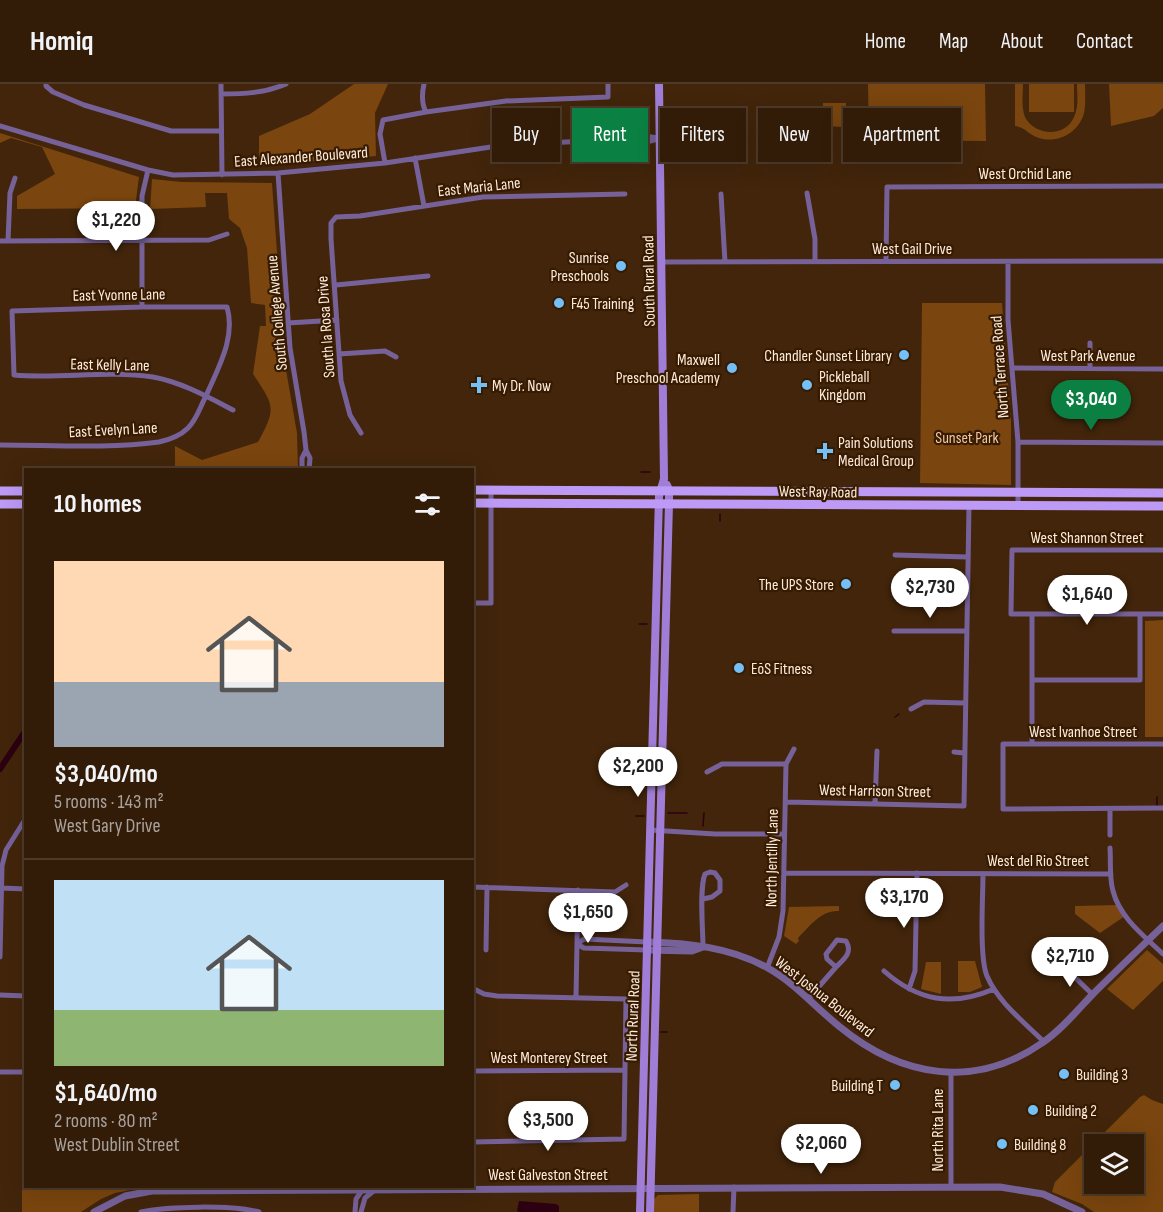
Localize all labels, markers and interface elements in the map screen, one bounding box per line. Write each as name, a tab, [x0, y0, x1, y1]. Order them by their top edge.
text: Homiq	[30, 25, 94, 58]
text: Home	[865, 29, 906, 54]
text: Map	[939, 29, 968, 54]
text: About	[1001, 29, 1043, 54]
text: Contact	[1076, 29, 1133, 54]
chip: Buy	[492, 108, 560, 162]
chip: Rent	[572, 108, 648, 162]
chip: Filters	[660, 108, 746, 162]
chip: New	[758, 108, 831, 162]
chip: Apartment	[843, 108, 961, 162]
street label: East Alexander Boulevard	[234, 143, 369, 172]
street label: West Orchid Lane	[979, 165, 1071, 184]
street label: East Maria Lane	[437, 174, 521, 201]
pin: $1,220	[67, 201, 165, 252]
text: $1,220	[91, 208, 141, 232]
street label: South Rural Road	[639, 235, 660, 327]
street label: West Gail Drive	[872, 240, 952, 259]
place label: Sunrise Preschools	[550, 249, 609, 286]
street label: South College Avenue	[263, 255, 292, 371]
marker: Sunrise Preschools	[614, 259, 628, 273]
street label: South la Rosa Drive	[313, 275, 340, 379]
street label: East Yvonne Lane	[72, 285, 166, 306]
place label: F45 Training	[571, 295, 634, 314]
marker: F45 Training	[552, 296, 566, 310]
street label: North Terrace Road	[987, 315, 1014, 419]
place label: Chandler Sunset Library	[764, 347, 892, 366]
street label: West Park Avenue	[1041, 347, 1135, 366]
marker: Chandler Sunset Library	[897, 348, 911, 362]
place label: Maxwell Preschool Academy	[616, 351, 720, 388]
street label: East Kelly Lane	[70, 355, 150, 376]
marker: Maxwell Preschool Academy	[725, 361, 739, 375]
place label: Pickleball Kingdom	[819, 368, 869, 405]
marker: My Dr. Now	[470, 376, 488, 394]
place label: My Dr. Now	[492, 377, 551, 396]
marker: Pickleball Kingdom	[800, 378, 814, 392]
pin: $3,040	[1042, 380, 1140, 431]
text: $3,040	[1065, 387, 1117, 411]
street label: East Evelyn Lane	[68, 419, 158, 442]
park label: Sunset Park	[935, 429, 999, 448]
place label: Pain Solutions Medical Group	[838, 434, 914, 471]
marker: Pain Solutions Medical Group	[816, 442, 834, 460]
street label: West Ray Road	[779, 482, 857, 503]
icon: filters	[411, 488, 444, 521]
text: 10 homes	[54, 489, 142, 520]
street label: West Shannon Street	[1030, 529, 1144, 548]
pin: $2,730	[881, 568, 979, 619]
text: $2,730	[905, 575, 955, 599]
pin: $1,640	[1038, 575, 1136, 626]
place label: The UPS Store	[759, 576, 834, 595]
marker: The UPS Store	[839, 577, 853, 591]
text: $1,640	[1061, 582, 1113, 606]
icon: home	[195, 600, 303, 708]
place label: EōS Fitness	[751, 660, 813, 679]
marker: EōS Fitness	[732, 661, 746, 675]
street label: West Ivanhoe Street	[1029, 723, 1137, 742]
pin: $2,200	[589, 747, 687, 798]
text: $2,200	[612, 754, 664, 778]
text: $3,040/mo	[54, 759, 158, 790]
street label: West Harrison Street	[819, 781, 931, 802]
text: 5 rooms · 143 m²	[54, 790, 164, 814]
street label: North Jentilly Lane	[762, 809, 783, 907]
text: West Gary Drive	[54, 814, 160, 838]
street label: West del Rio Street	[987, 852, 1089, 871]
pin: $3,170	[855, 878, 953, 929]
text: $3,170	[879, 885, 929, 909]
pin: $1,650	[539, 893, 637, 944]
text: $1,650	[563, 900, 613, 924]
icon: home	[195, 919, 303, 1027]
pin: $2,710	[1021, 937, 1119, 988]
text: $2,710	[1045, 944, 1095, 968]
street label: West Joshua Boulevard	[771, 953, 877, 1042]
street label: North Rural Road	[622, 970, 645, 1062]
street label: West Monterey Street	[490, 1049, 608, 1068]
place label: Building 3	[1076, 1066, 1128, 1085]
marker: Building 3	[1057, 1067, 1071, 1081]
place label: Building T	[831, 1077, 883, 1096]
text: $1,640/mo	[54, 1078, 157, 1109]
marker: Building T	[888, 1078, 902, 1092]
street label: North Rita Lane	[929, 1088, 948, 1172]
pin: $3,500	[499, 1101, 597, 1152]
place label: Building 2	[1045, 1102, 1097, 1121]
marker: Building 2	[1026, 1103, 1040, 1117]
text: $3,500	[522, 1108, 574, 1132]
text: 2 rooms · 80 m²	[54, 1109, 158, 1133]
pin: $2,060	[772, 1124, 870, 1175]
text: $2,060	[795, 1131, 847, 1155]
text: West Dublin Street	[54, 1133, 179, 1157]
map controls	[1084, 1134, 1144, 1194]
button: layers	[1084, 1134, 1144, 1194]
place label: Building 8	[1014, 1136, 1066, 1155]
marker: Building 8	[995, 1137, 1009, 1151]
street label: West Galveston Street	[488, 1166, 608, 1185]

